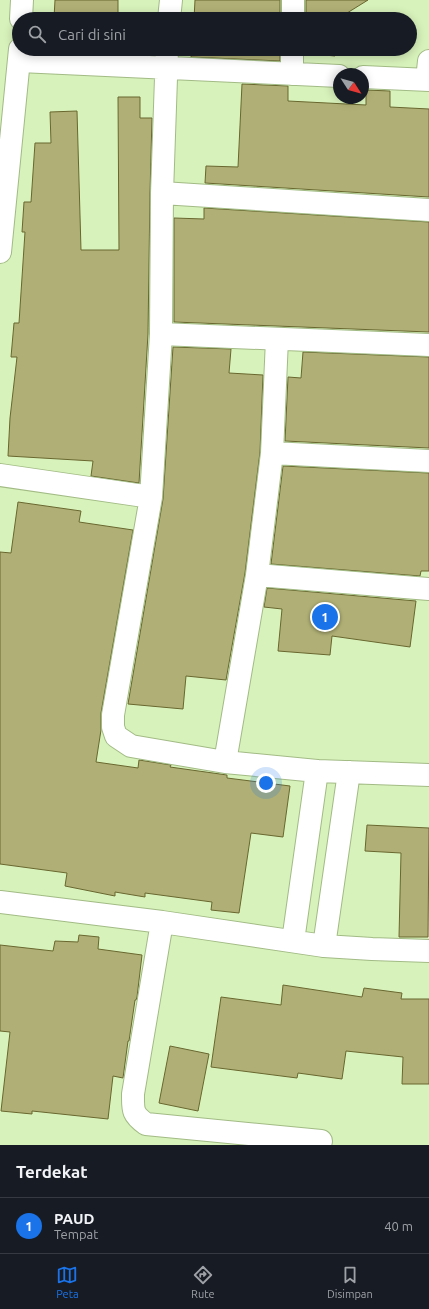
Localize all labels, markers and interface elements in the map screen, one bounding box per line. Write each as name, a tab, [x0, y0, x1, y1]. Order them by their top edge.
search box	[12, 12, 417, 56]
icon: search	[26, 23, 48, 45]
text: Cari di sini	[58, 26, 126, 43]
north arrow	[333, 68, 369, 104]
pin: 1	[312, 602, 338, 632]
your location	[256, 773, 276, 793]
text: Terdekat	[16, 1162, 88, 1181]
text: PAUD	[54, 1210, 94, 1227]
text: 1	[25, 1219, 33, 1233]
text: 40 m	[384, 1219, 413, 1233]
text: Tempat	[54, 1227, 98, 1241]
tab: Peta	[56, 1264, 79, 1300]
tab: Rute	[191, 1264, 215, 1300]
tab: Disimpan	[327, 1264, 373, 1300]

